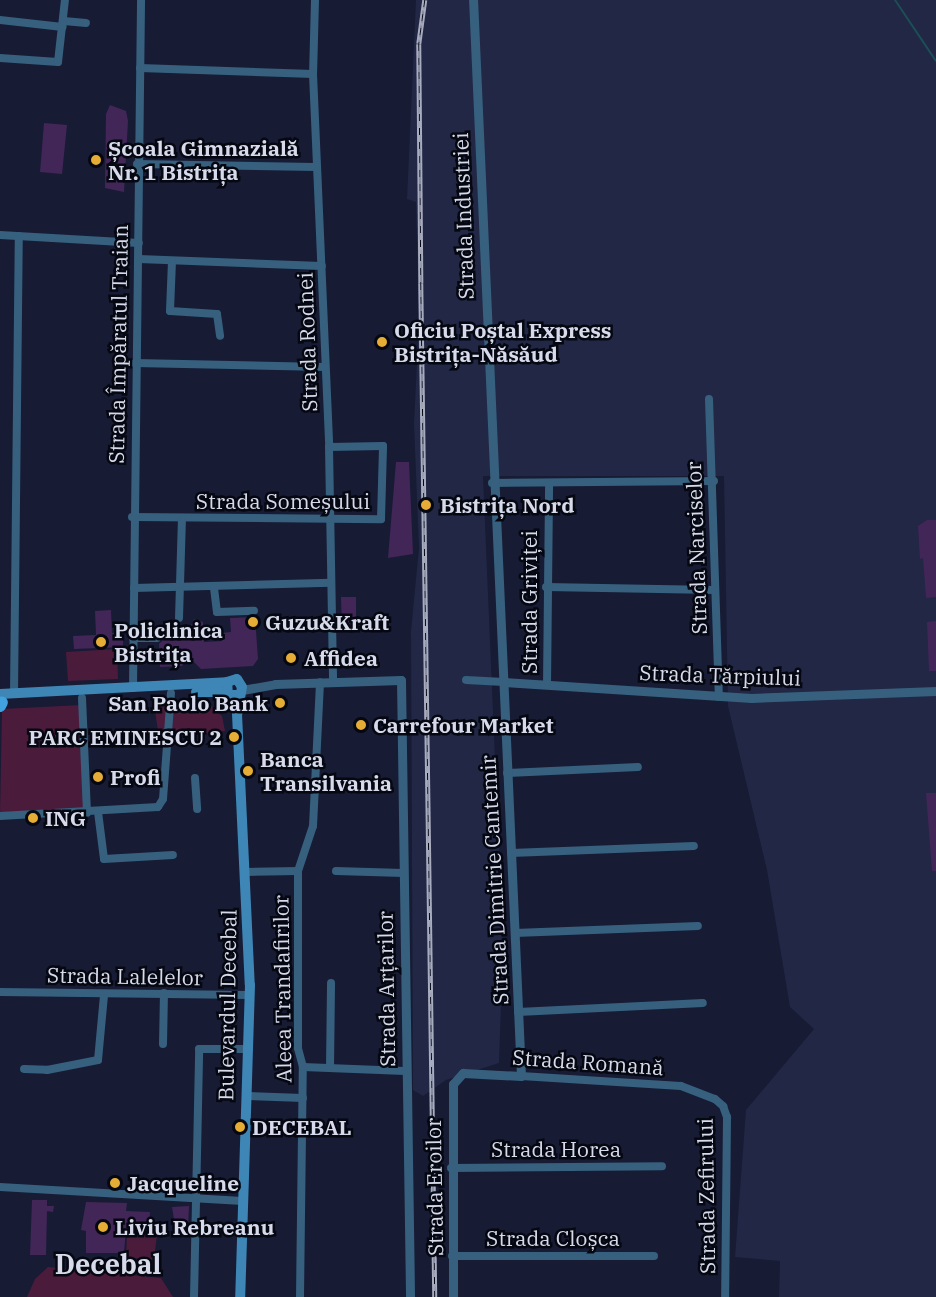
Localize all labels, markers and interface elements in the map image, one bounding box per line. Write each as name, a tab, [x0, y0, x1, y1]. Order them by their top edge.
street label: Strada Industriei	[447, 132, 479, 300]
place label: Școala Gimnazială Nr. 1 Bistrița	[108, 135, 299, 185]
marker: Școala Gimnazială Nr. 1 Bistrița	[89, 153, 103, 167]
street label: Strada Împăratul Traian	[103, 224, 133, 464]
street label: Strada Rodnei	[292, 272, 322, 412]
place label: Oficiu Poștal Express Bistrița-Năsăud	[394, 317, 612, 367]
marker: Oficiu Poștal Express Bistrița-Năsăud	[375, 335, 389, 349]
street label: Strada Narciselor	[680, 461, 712, 635]
street label: Strada Someșului	[196, 488, 370, 514]
place label: Bistrița Nord	[440, 492, 574, 518]
marker: Bistrița Nord	[417, 496, 435, 514]
street label: Strada Griviței	[516, 530, 542, 674]
place label: Guzu&Kraft	[265, 609, 389, 635]
marker: Guzu&Kraft	[246, 615, 260, 629]
place label: Policlinica Bistrița	[114, 617, 223, 667]
marker: Policlinica Bistrița	[92, 633, 110, 651]
place label: Affidea	[304, 645, 378, 671]
marker: Affidea	[282, 649, 300, 667]
street label: Strada Tărpiului	[639, 660, 801, 690]
place label: San Paolo Bank	[108, 690, 268, 716]
marker: San Paolo Bank	[273, 696, 287, 710]
place label: Carrefour Market	[373, 712, 553, 738]
marker: Carrefour Market	[354, 718, 368, 732]
place label: PARC EMINESCU 2	[29, 724, 222, 750]
marker: PARC EMINESCU 2	[227, 730, 241, 744]
place label: Banca Transilvania	[260, 746, 392, 796]
street label: Strada Dimitrie Cantemir	[475, 754, 513, 1006]
place label: Profi	[110, 764, 161, 790]
marker: Banca Transilvania	[241, 764, 255, 778]
marker: Profi	[91, 770, 105, 784]
place label: ING	[45, 805, 86, 831]
marker: ING	[26, 811, 40, 825]
street label: Aleea Trandafirilor	[268, 895, 296, 1083]
street label: Bulevardul Decebal	[213, 909, 241, 1101]
street label: Strada Arțarilor	[372, 911, 400, 1067]
street label: Strada Lalelelor	[47, 962, 203, 990]
street label: Strada Romană	[511, 1044, 665, 1080]
place label: DECEBAL	[252, 1114, 352, 1140]
street label: Strada Eroilor	[420, 1118, 448, 1256]
street label: Strada Zefirului	[692, 1118, 720, 1274]
marker: DECEBAL	[233, 1120, 247, 1134]
street label: Strada Horea	[491, 1136, 621, 1162]
place label: Jacqueline	[127, 1170, 239, 1196]
marker: Jacqueline	[108, 1176, 122, 1190]
place label: Liviu Rebreanu	[115, 1214, 274, 1240]
marker: Liviu Rebreanu	[96, 1220, 110, 1234]
street label: Strada Cloșca	[486, 1225, 620, 1251]
district label: Decebal	[55, 1248, 161, 1280]

